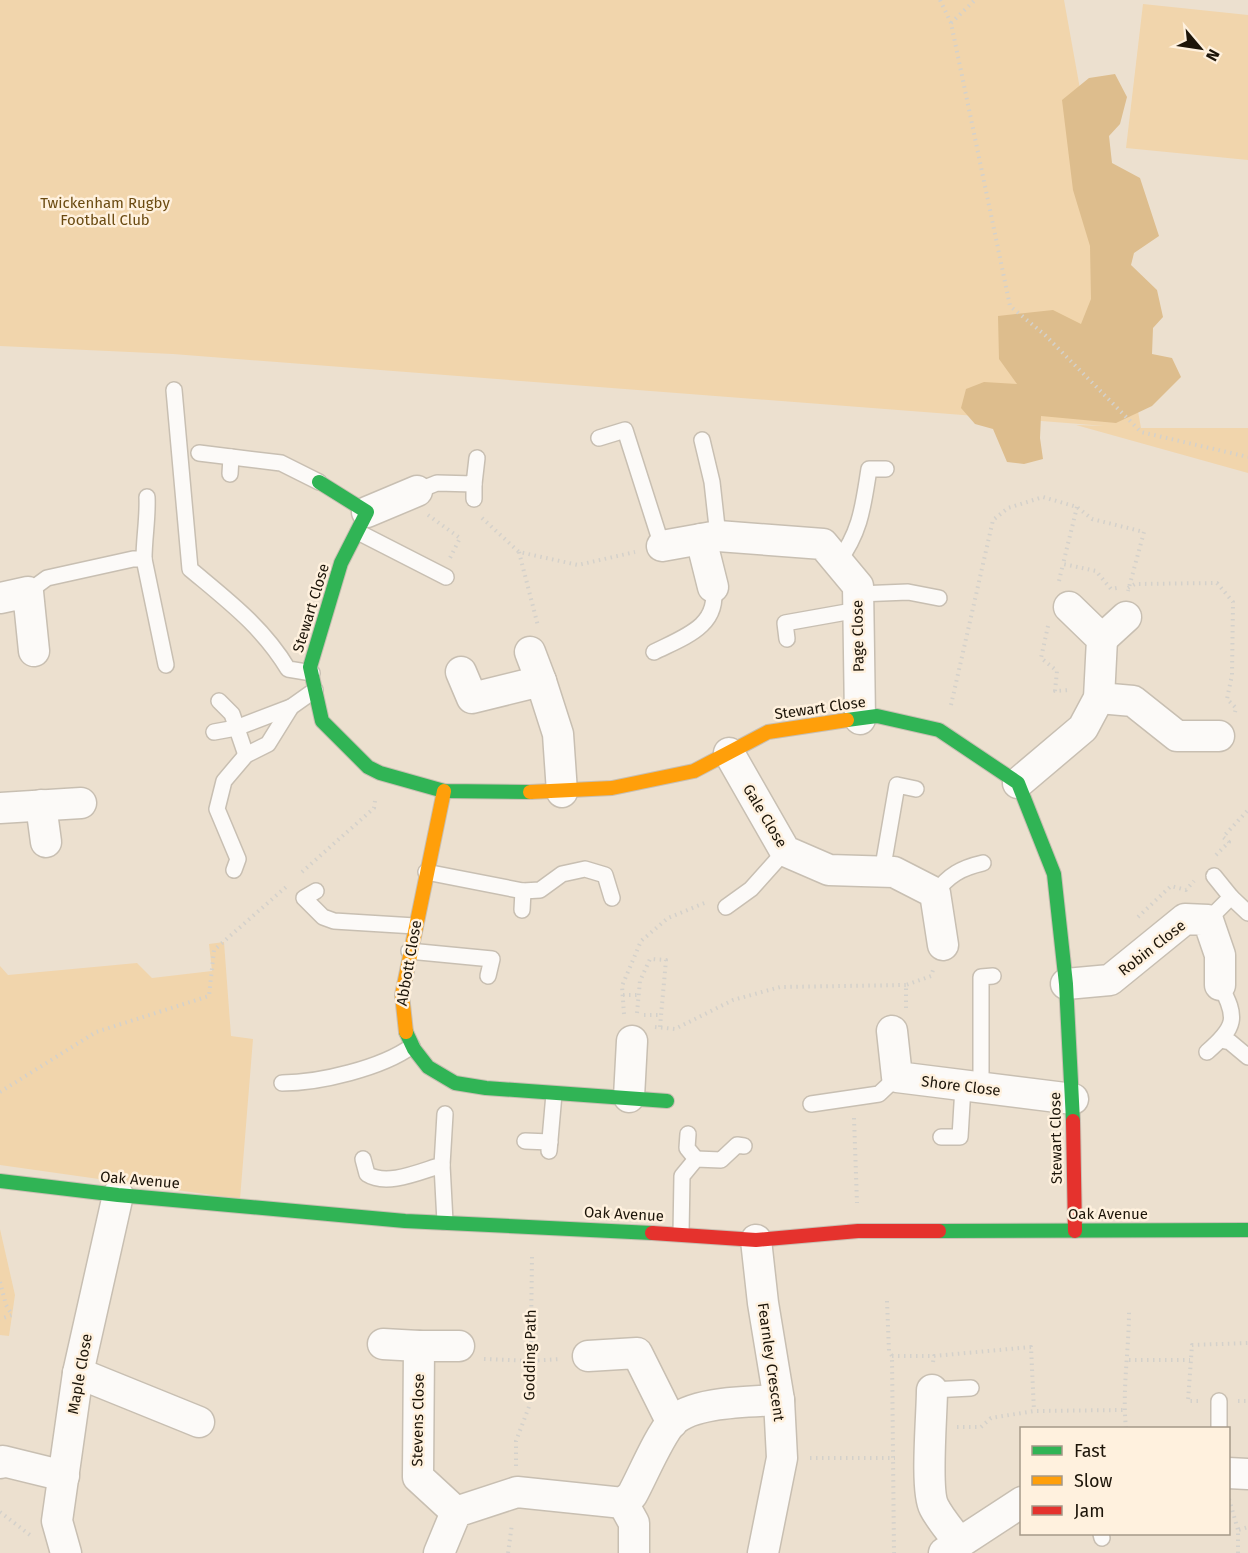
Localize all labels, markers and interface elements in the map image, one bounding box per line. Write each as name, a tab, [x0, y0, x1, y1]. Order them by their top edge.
north arrow	[1170, 18, 1230, 78]
text: N	[1202, 46, 1224, 64]
park label: Twickenham Rugby Football Club	[40, 194, 170, 229]
street label: Stewart Close	[289, 561, 333, 655]
street label: Page Close	[848, 600, 868, 672]
street label: Stewart Close	[773, 693, 867, 723]
street label: Gale Close	[739, 781, 791, 851]
street label: Robin Close	[1115, 916, 1189, 980]
street label: Abbott Close	[393, 919, 425, 1007]
street label: Shore Close	[920, 1072, 1002, 1100]
street label: Stewart Close	[1046, 1092, 1066, 1184]
street label: Oak Avenue	[99, 1168, 181, 1192]
street label: Oak Avenue	[584, 1203, 664, 1225]
street label: Oak Avenue	[1068, 1205, 1148, 1223]
street label: Fearnley Crescent	[754, 1302, 788, 1423]
street label: Godding Path	[520, 1309, 540, 1401]
street label: Maple Close	[64, 1332, 96, 1416]
street label: Stevens Close	[408, 1373, 428, 1467]
legend	[1020, 1427, 1230, 1535]
text: Fast	[1074, 1440, 1107, 1462]
text: Slow	[1074, 1470, 1113, 1492]
text: Jam	[1074, 1500, 1105, 1522]

